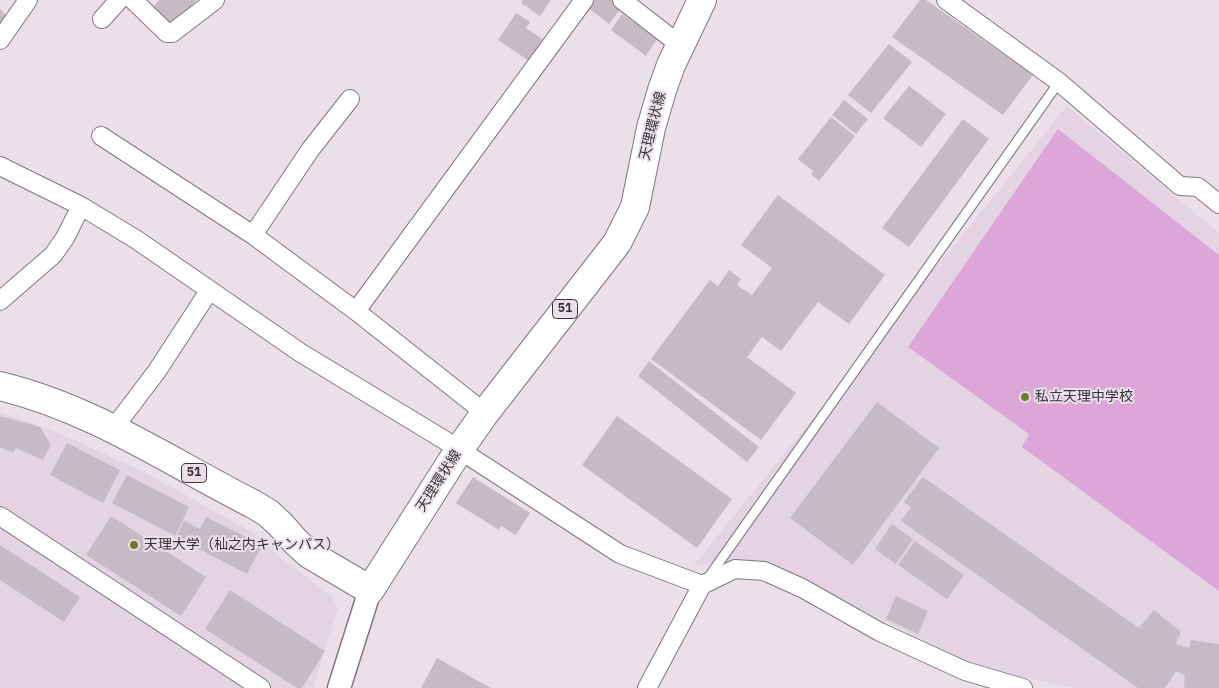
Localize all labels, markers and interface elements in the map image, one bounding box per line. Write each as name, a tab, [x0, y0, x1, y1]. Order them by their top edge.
street label: 天理環状線	[636, 90, 670, 162]
road number: 51	[552, 300, 578, 318]
place label: 私立天理中学校	[1035, 389, 1133, 405]
marker: 私立天理中学校	[1019, 391, 1031, 403]
street label: 天理環状線	[413, 447, 465, 515]
road number: 51	[182, 463, 206, 482]
place label: 天理大学（杣之内キャンパス）	[144, 537, 340, 553]
marker: 天理大学（杣之内キャンパス）	[128, 539, 140, 551]

